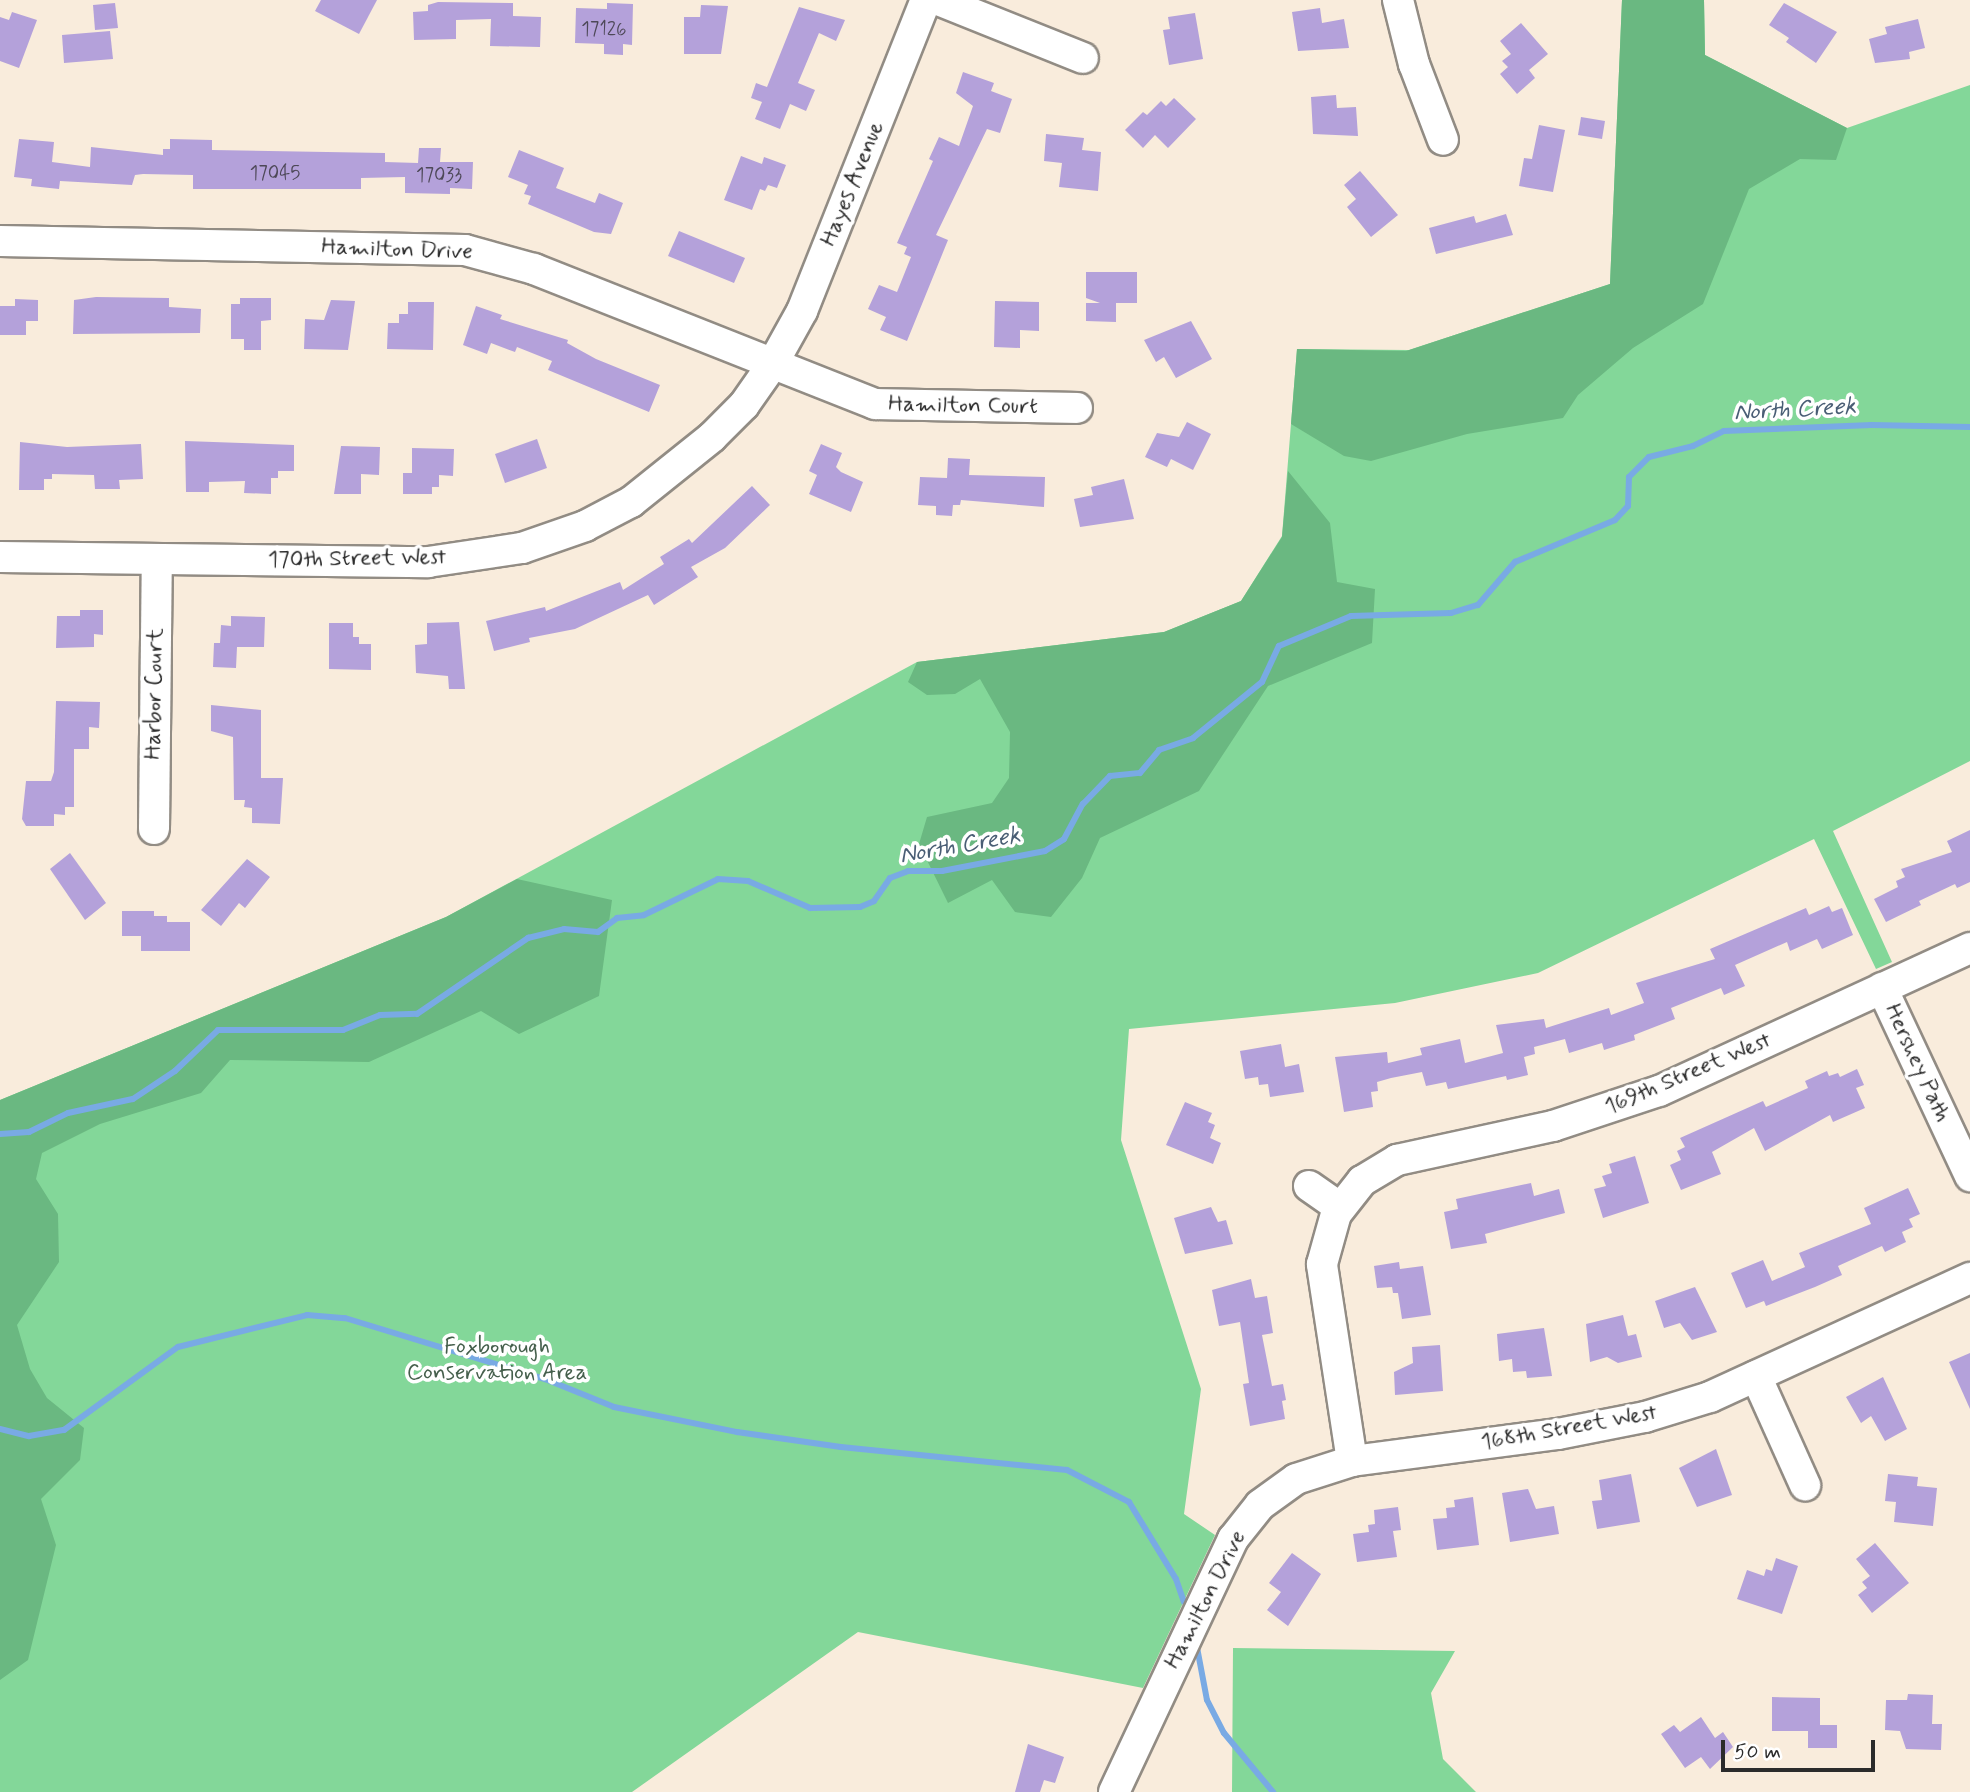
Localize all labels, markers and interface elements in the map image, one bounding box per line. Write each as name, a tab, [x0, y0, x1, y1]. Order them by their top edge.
house number: 17126	[581, 19, 627, 41]
street label: Hayes Avenue	[815, 116, 891, 252]
house number: 17045	[250, 163, 300, 185]
house number: 17033	[416, 165, 462, 187]
street label: Hamilton Drive	[322, 234, 472, 266]
street label: Hamilton Court	[886, 391, 1040, 421]
water label: North Creek	[1733, 392, 1857, 428]
street label: 170th Street West	[267, 544, 447, 574]
street label: Harbor Court	[140, 629, 170, 759]
water label: North Creek	[897, 821, 1023, 871]
street label: Hershey Path	[1878, 1000, 1956, 1126]
street label: 169th Street West	[1600, 1026, 1776, 1122]
park label: Foxborough Conservation Area	[405, 1333, 589, 1387]
street label: 168th Street West	[1478, 1399, 1660, 1457]
street label: Hamilton Drive	[1160, 1527, 1252, 1673]
scale bar	[1725, 1726, 1879, 1770]
text: 50 m	[1734, 1738, 1781, 1766]

